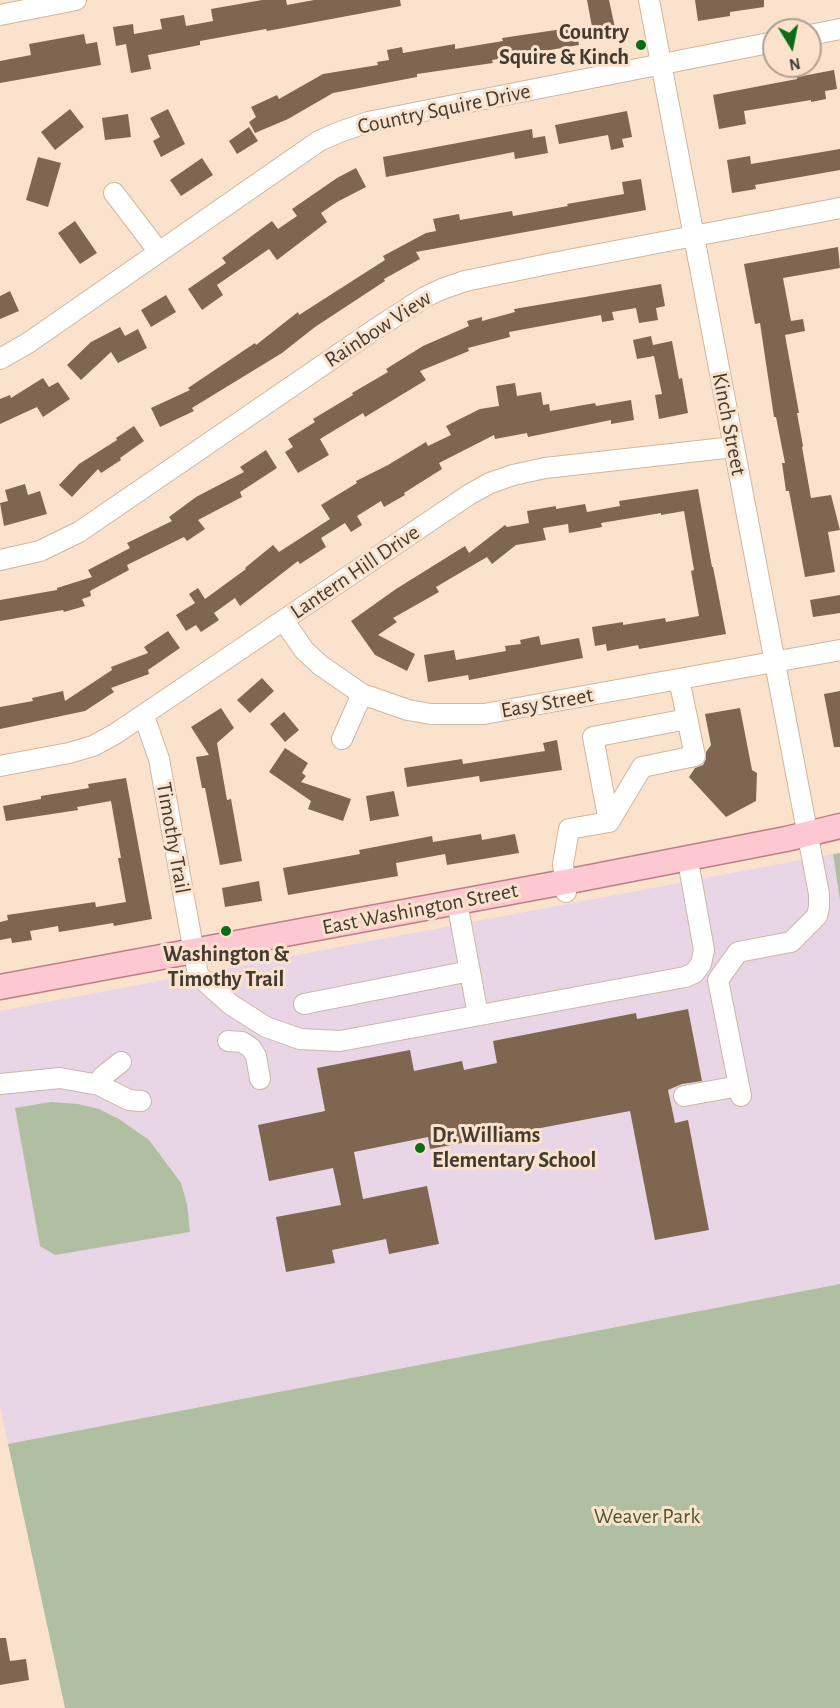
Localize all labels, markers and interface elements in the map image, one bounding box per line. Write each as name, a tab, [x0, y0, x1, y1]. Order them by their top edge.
north arrow	[762, 18, 822, 78]
place label: Country Squire & Kinch	[499, 19, 629, 70]
marker: Country Squire & Kinch	[634, 38, 648, 52]
text: N	[788, 55, 802, 73]
street label: Country Squire Drive	[355, 78, 533, 140]
street label: Rainbow View	[320, 285, 436, 373]
street label: Kinch Street	[706, 370, 752, 478]
street label: Lantern Hill Drive	[285, 519, 425, 625]
street label: Easy Street	[499, 682, 595, 724]
street label: Timothy Trail	[150, 780, 196, 896]
street label: East Washington Street	[320, 877, 520, 941]
marker: Washington & Timothy Trail	[219, 924, 233, 938]
place label: Washington & Timothy Trail	[163, 941, 289, 992]
place label: Dr. Williams Elementary School	[432, 1122, 596, 1174]
marker: Dr. Williams Elementary School	[413, 1141, 427, 1155]
park label: Weaver Park	[594, 1503, 700, 1529]

